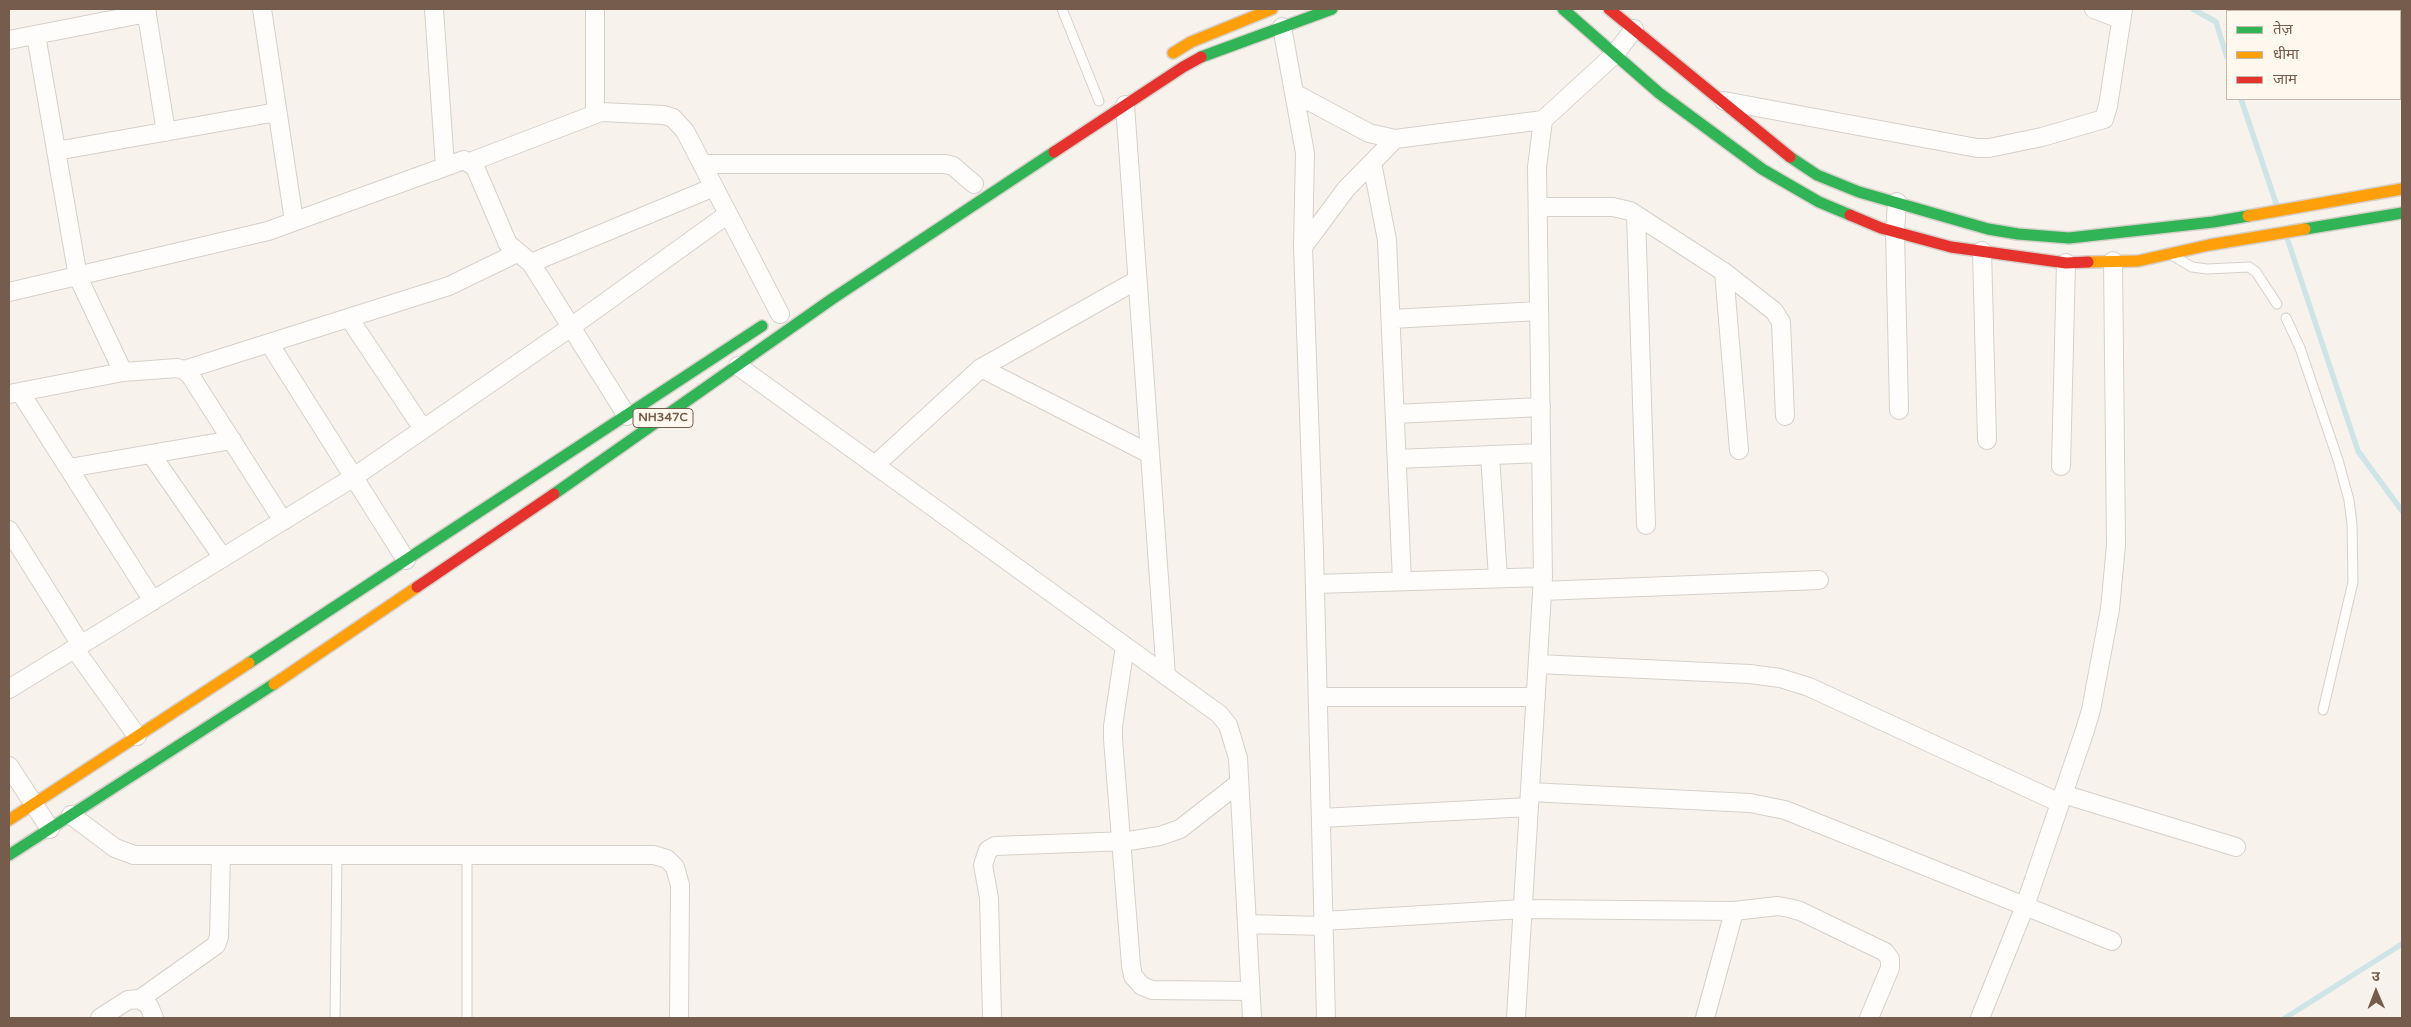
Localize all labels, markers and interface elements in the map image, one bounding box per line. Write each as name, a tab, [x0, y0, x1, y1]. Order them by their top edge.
legend	[2226, 10, 2401, 100]
text: तेज़	[2273, 20, 2293, 38]
text: धीमा	[2273, 45, 2299, 63]
text: जाम	[2273, 70, 2297, 88]
road number: NH347C	[633, 408, 693, 428]
north arrow	[2351, 967, 2401, 1017]
text: उ	[2371, 968, 2380, 985]

